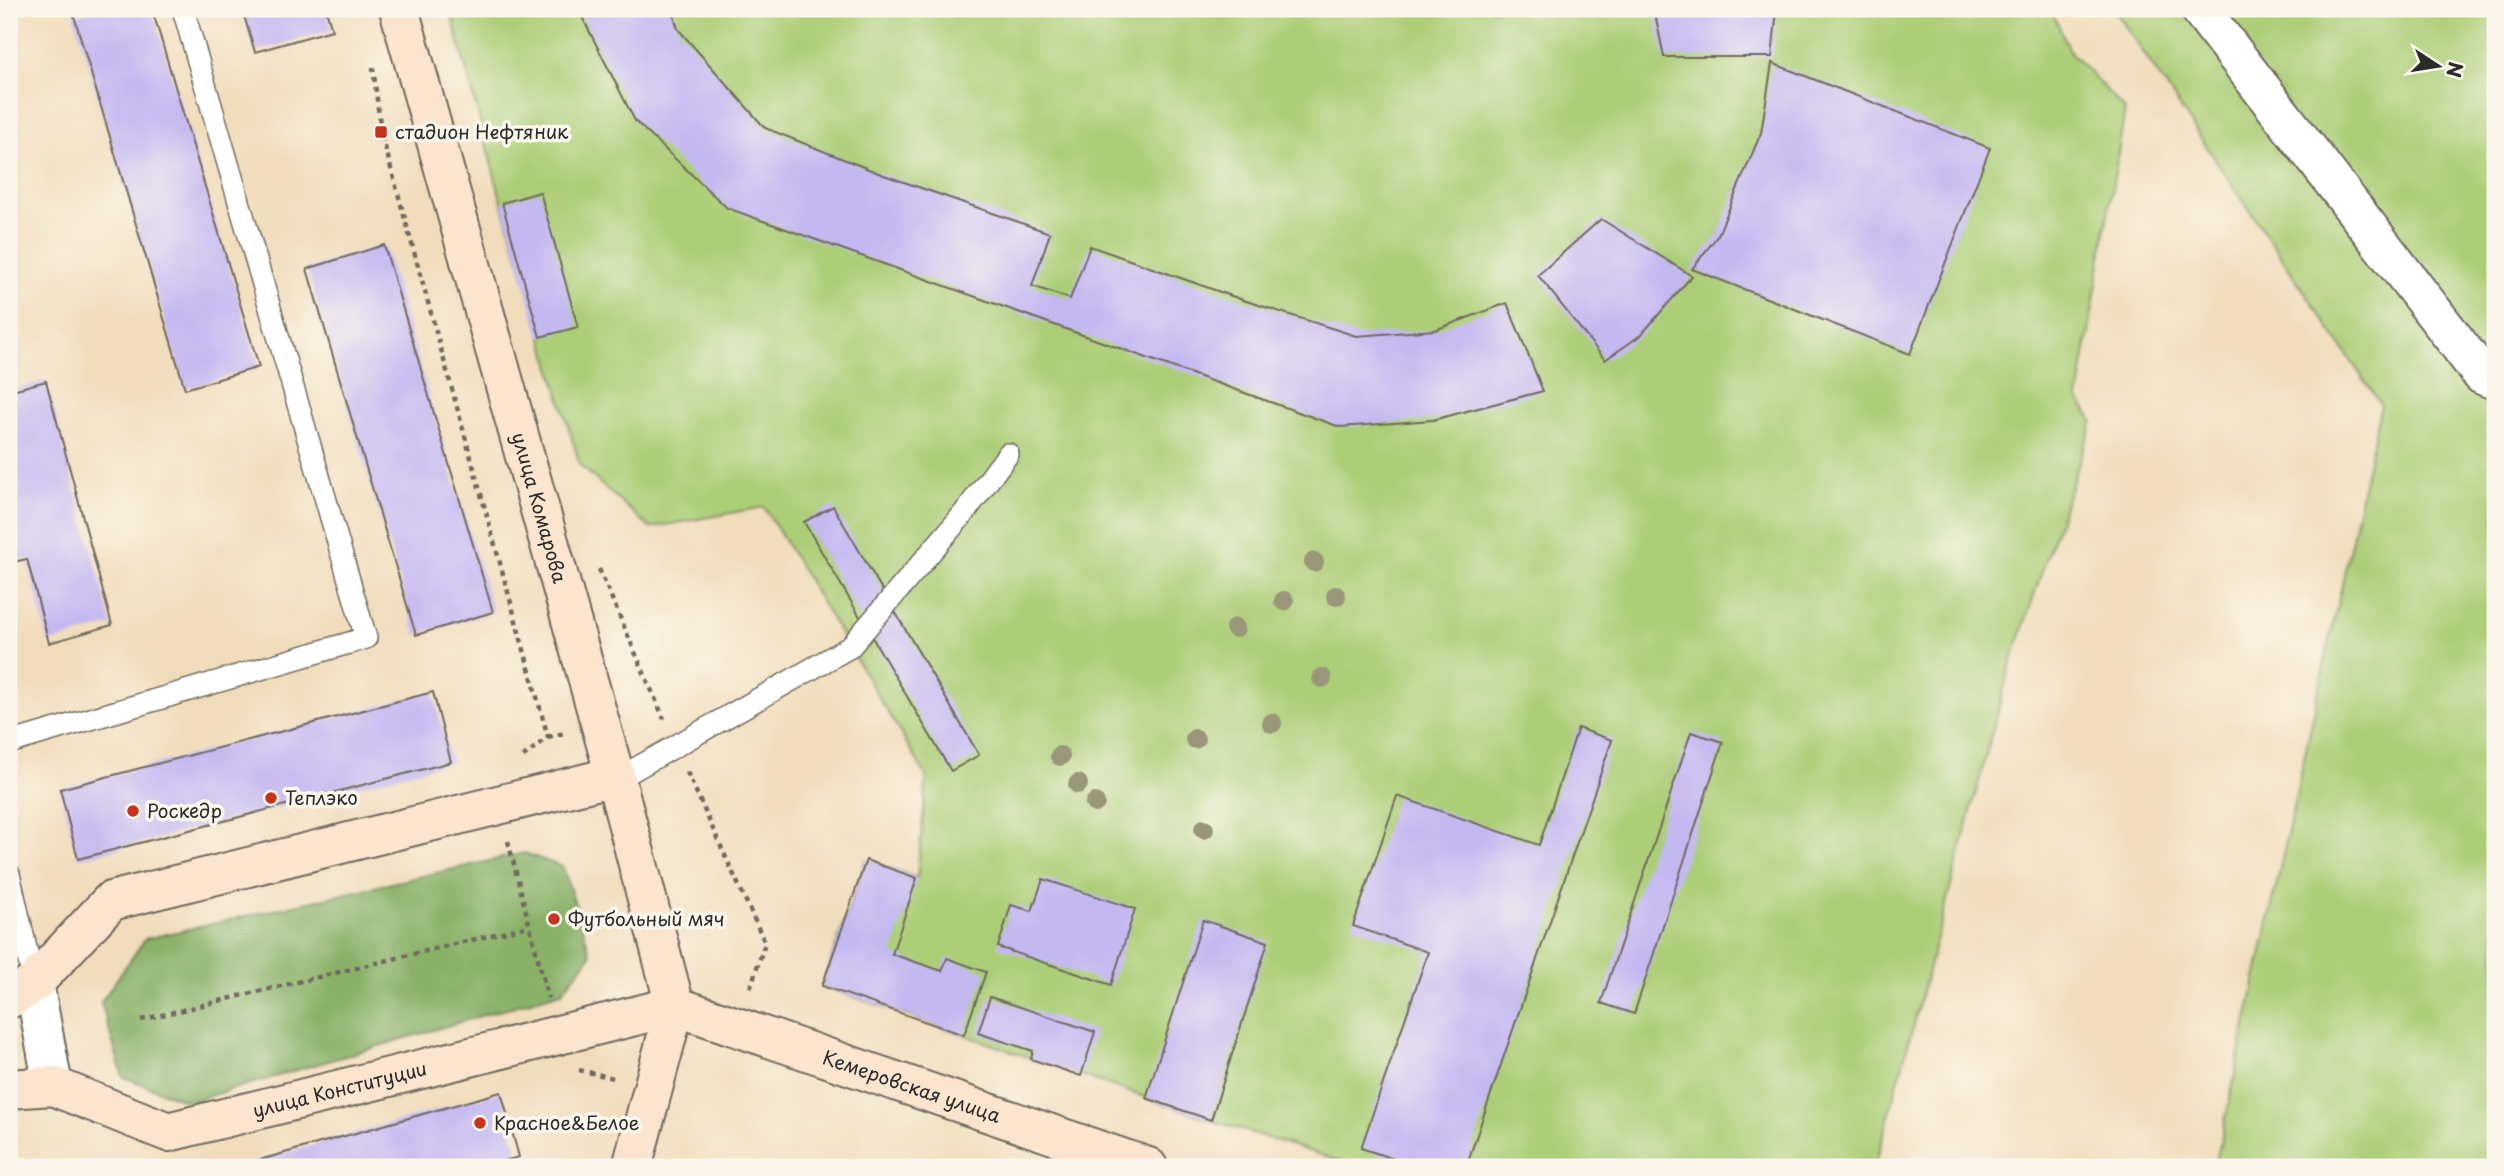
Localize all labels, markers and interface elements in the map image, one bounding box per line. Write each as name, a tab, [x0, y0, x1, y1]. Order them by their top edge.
north arrow	[2402, 32, 2472, 102]
text: N	[2440, 59, 2471, 80]
place label: стадион Нефтяник	[395, 117, 569, 145]
marker: стадион Нефтяник	[373, 124, 389, 140]
street label: улица Комарова	[506, 429, 575, 586]
place label: Теплэко	[285, 783, 358, 811]
marker: Теплэко	[263, 790, 279, 806]
place label: Роскедр	[147, 796, 222, 824]
marker: Роскедр	[125, 803, 141, 819]
place label: Футбольный мяч	[568, 904, 725, 932]
marker: Футбольный мяч	[546, 911, 562, 927]
street label: Кемеровская улица	[819, 1042, 1005, 1129]
street label: улица Конституции	[250, 1053, 430, 1123]
place label: Красное&Белое	[494, 1108, 639, 1136]
marker: Красное&Белое	[472, 1115, 488, 1131]

